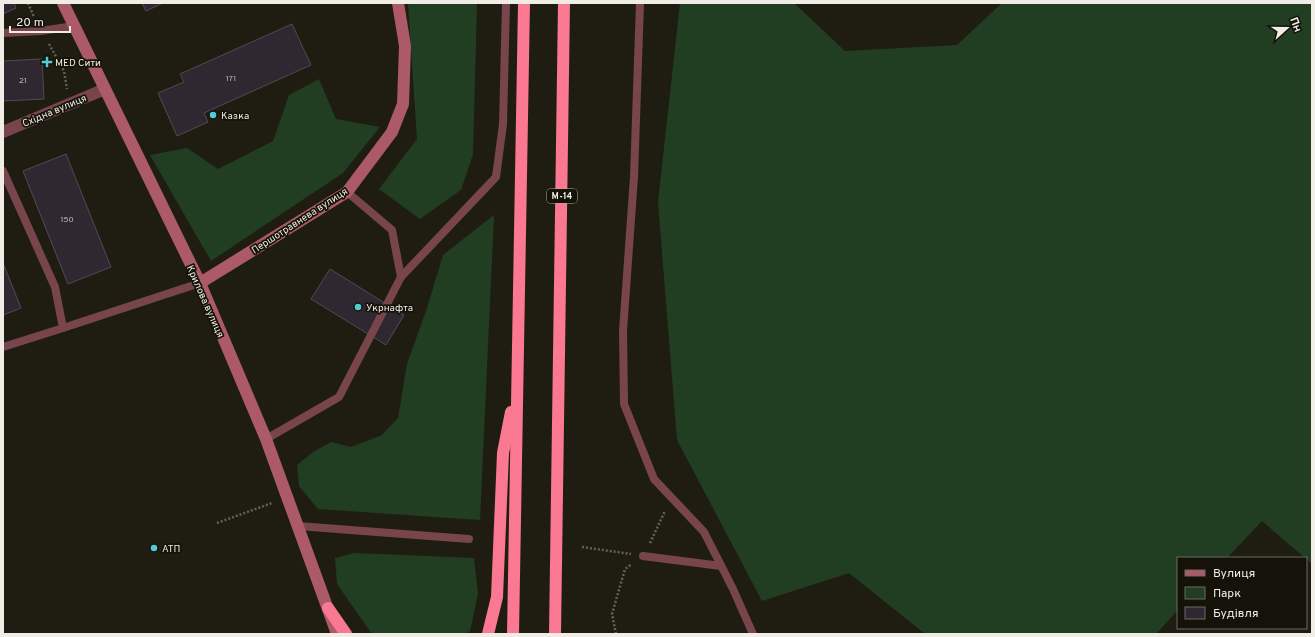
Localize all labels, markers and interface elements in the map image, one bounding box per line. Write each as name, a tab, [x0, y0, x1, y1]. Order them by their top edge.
scale bar	[10, 8, 70, 34]
north arrow	[1267, 8, 1307, 48]
text: 20 m	[16, 15, 44, 31]
text: Пн	[1286, 15, 1305, 34]
marker: MED Сити	[42, 57, 52, 67]
place label: MED Сити	[55, 57, 101, 70]
house number: 171	[226, 74, 236, 84]
house number: 21	[19, 76, 27, 86]
street label: Східна вулиця	[20, 92, 89, 131]
marker: Казка	[208, 110, 218, 120]
place label: Казка	[221, 110, 249, 123]
street label: Першотравнева вулиця	[249, 185, 350, 257]
road number: М-14	[547, 189, 577, 203]
house number: 150	[60, 215, 74, 225]
street label: Крилова вулиця	[183, 263, 226, 340]
marker: Укрнафта	[353, 302, 363, 312]
place label: Укрнафта	[366, 302, 413, 315]
marker: АТП	[149, 543, 159, 553]
place label: АТП	[162, 543, 180, 556]
legend	[1177, 557, 1307, 629]
text: Вулиця	[1213, 566, 1255, 582]
text: Парк	[1213, 586, 1241, 602]
text: Будівля	[1213, 606, 1259, 622]

